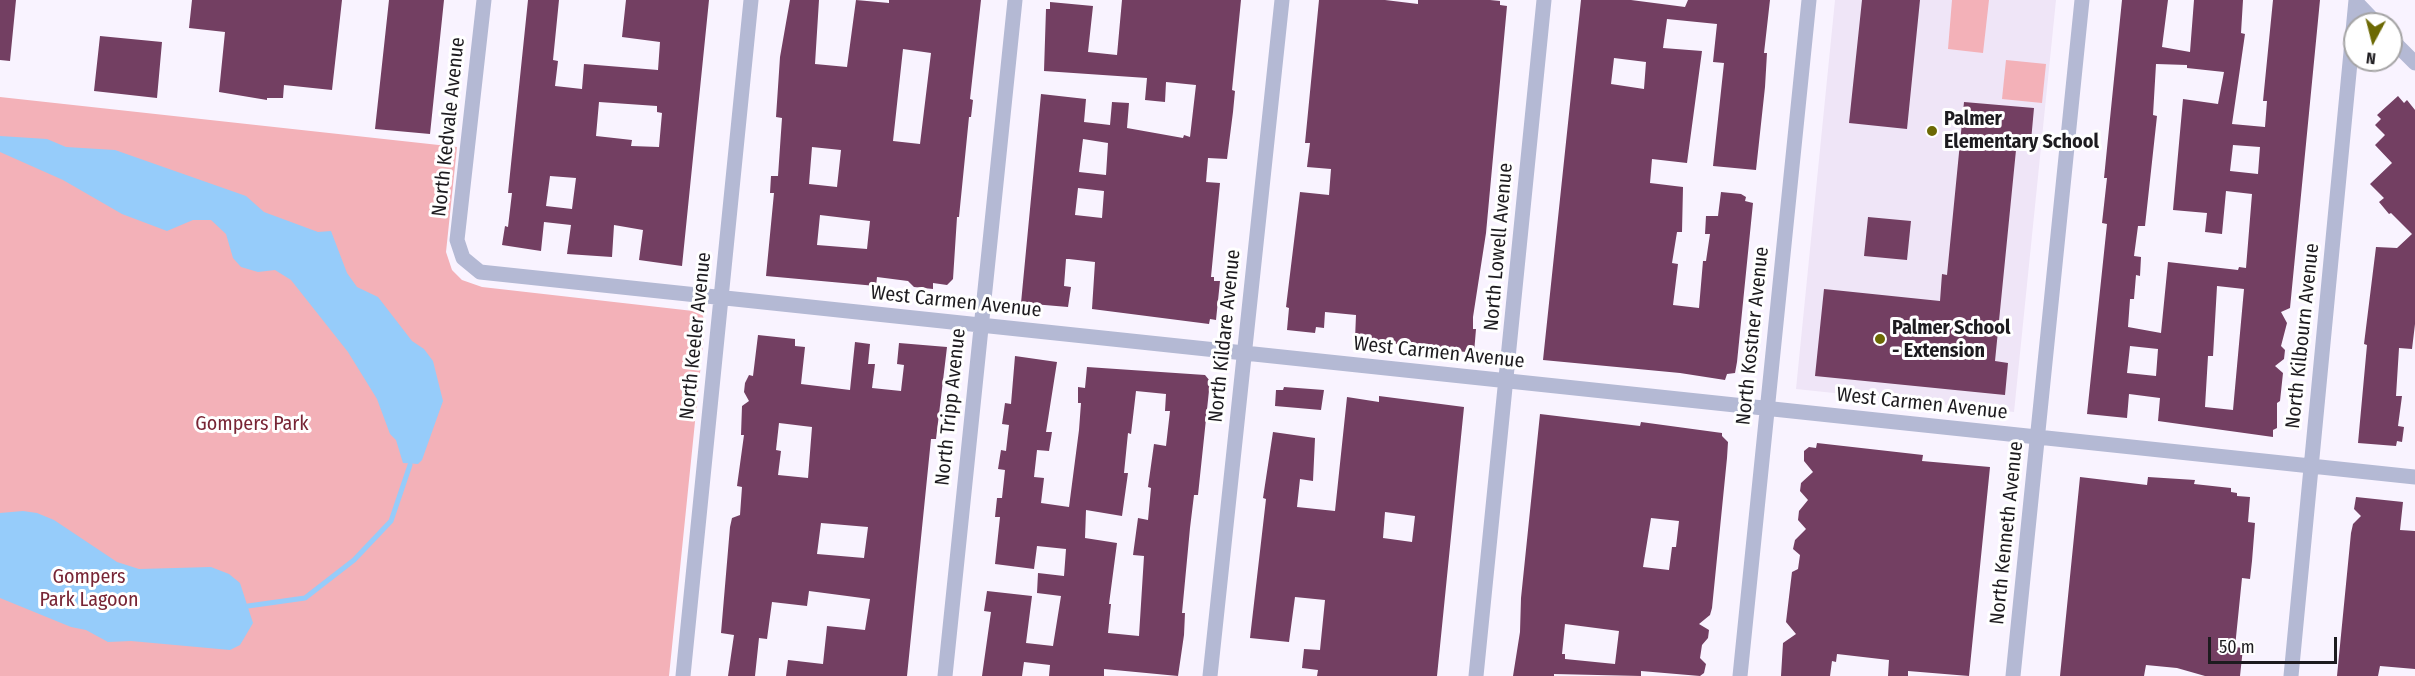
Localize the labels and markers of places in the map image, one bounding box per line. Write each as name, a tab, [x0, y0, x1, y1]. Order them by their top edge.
place label: Palmer Elementary School	[1944, 107, 2099, 154]
marker: Palmer Elementary School	[1925, 124, 1939, 138]
place label: Palmer School - Extension	[1892, 316, 2010, 363]
marker: Palmer School - Extension	[1873, 332, 1887, 346]

